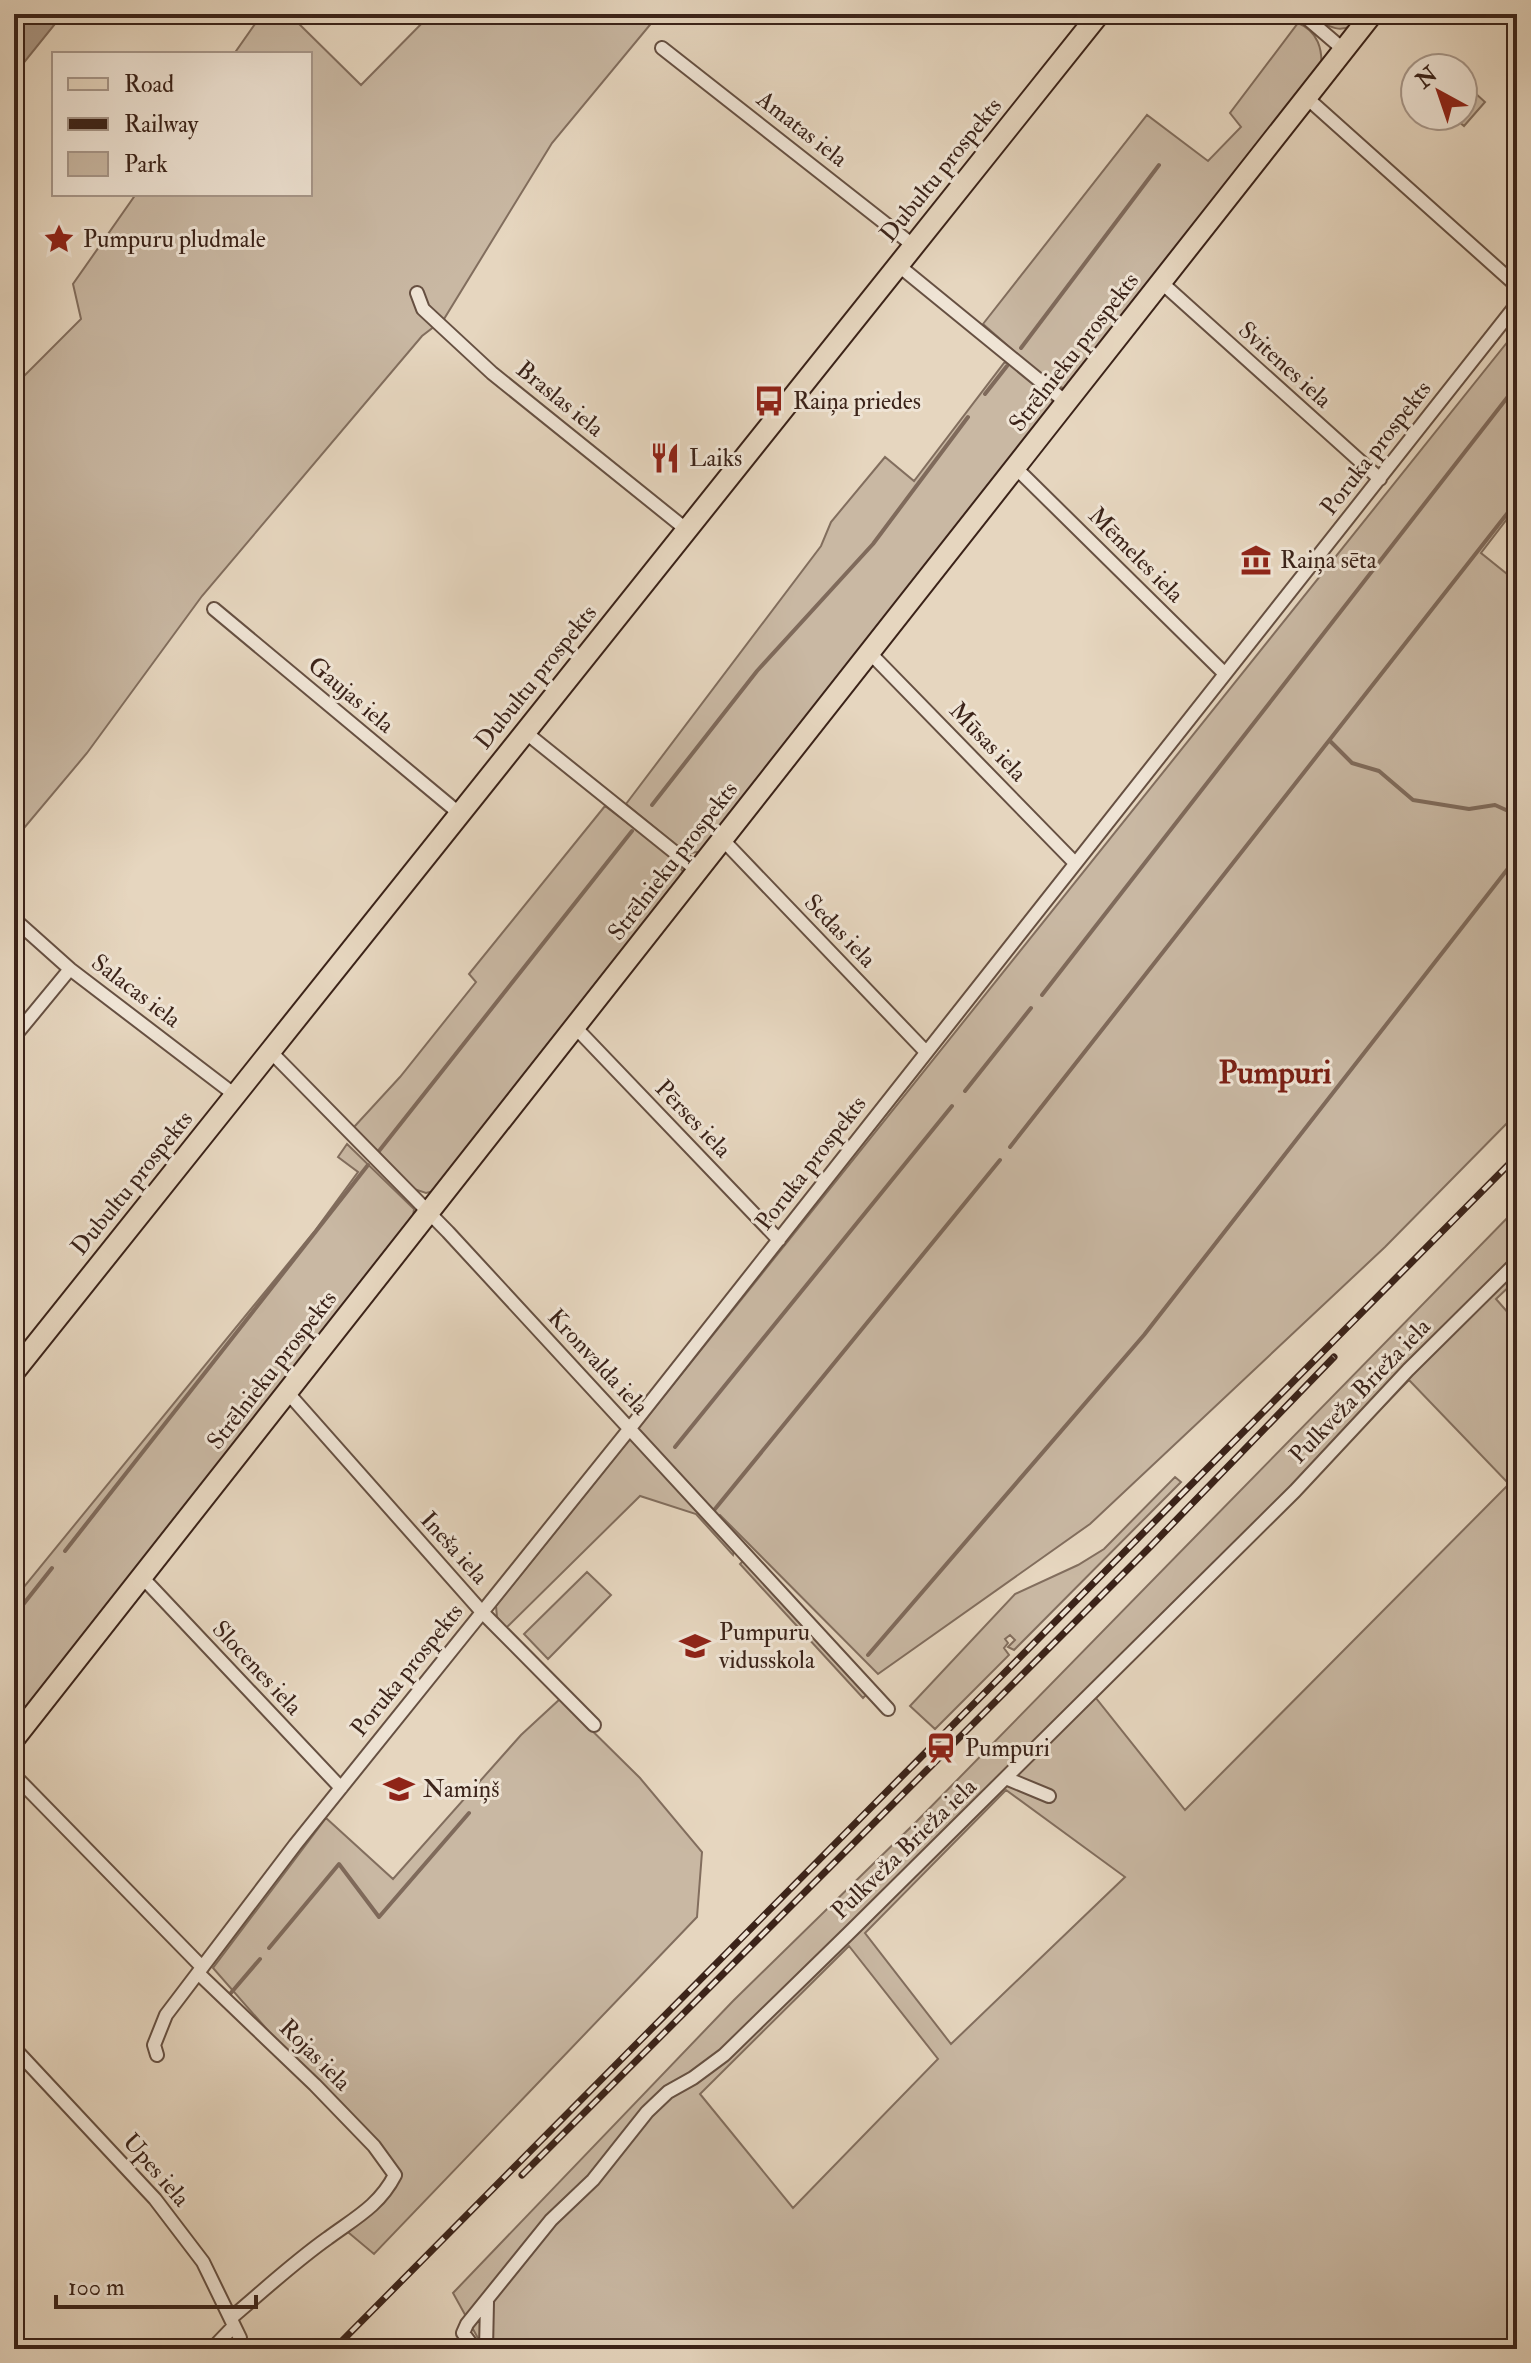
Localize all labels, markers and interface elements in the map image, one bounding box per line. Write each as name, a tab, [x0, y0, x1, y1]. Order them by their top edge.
legend	[52, 52, 312, 196]
north arrow	[1399, 52, 1479, 132]
text: N	[1409, 60, 1444, 95]
text: Road	[124, 69, 174, 100]
street label: Amatas iela	[750, 83, 855, 175]
street label: Dubultu prospekts	[873, 91, 1009, 249]
text: Railway	[124, 109, 199, 140]
text: Park	[124, 149, 168, 180]
place icon: Pumpuru pludmale	[42, 222, 76, 256]
place label: Pumpuru pludmale	[83, 224, 266, 255]
street label: Strēlnieku prospekts	[1002, 266, 1146, 438]
street label: Svitenes iela	[1232, 315, 1339, 416]
street label: Braslas iela	[510, 354, 611, 445]
street label: Poruka prospekts	[1314, 374, 1438, 522]
bus stop icon: Raiņa priedes	[752, 384, 786, 418]
place label: Raiņa priedes	[793, 386, 921, 417]
restaurant icon: Laiks	[648, 441, 682, 475]
place label: Laiks	[689, 443, 742, 474]
street label: Mēmeles iela	[1082, 501, 1191, 610]
museum icon: Raiņa sēta	[1239, 543, 1273, 577]
place label: Raiņa sēta	[1280, 545, 1378, 576]
street label: Dubultu prospekts	[468, 598, 604, 756]
street label: Gaujas iela	[301, 650, 401, 741]
street label: Mūsas iela	[942, 696, 1034, 789]
street label: Strēlnieku prospekts	[601, 775, 745, 947]
street label: Sedas iela	[797, 888, 883, 975]
street label: Salacas iela	[85, 947, 188, 1035]
district label: Pumpuri	[1218, 1053, 1332, 1093]
street label: Pērses iela	[648, 1073, 739, 1165]
street label: Poruka prospekts	[749, 1089, 873, 1237]
street label: Dubultu prospekts	[64, 1104, 200, 1262]
street label: Strēlnieku prospekts	[200, 1284, 344, 1456]
street label: Kronvalda iela	[541, 1302, 656, 1423]
street label: Pulkveža Brieža iela	[1283, 1311, 1438, 1470]
street label: Ineša iela	[413, 1505, 496, 1592]
street label: Poruka prospekts	[344, 1597, 470, 1743]
street label: Slocenes iela	[205, 1614, 310, 1723]
place label: Pumpuru vidusskola	[718, 1617, 816, 1676]
school or university icon: Pumpuru vidusskola	[678, 1629, 712, 1663]
station icon: Pumpuri	[924, 1731, 958, 1765]
place label: Pumpuri	[965, 1733, 1050, 1764]
street label: Pulkveža Brieža iela	[825, 1771, 984, 1926]
school or university icon: Namiņš	[382, 1772, 416, 1806]
place label: Namiņš	[423, 1774, 499, 1805]
street label: Rojas iela	[272, 2012, 358, 2098]
street label: Upes iela	[116, 2127, 197, 2214]
scale bar	[56, 2259, 256, 2309]
text: 100 m	[68, 2272, 125, 2303]

